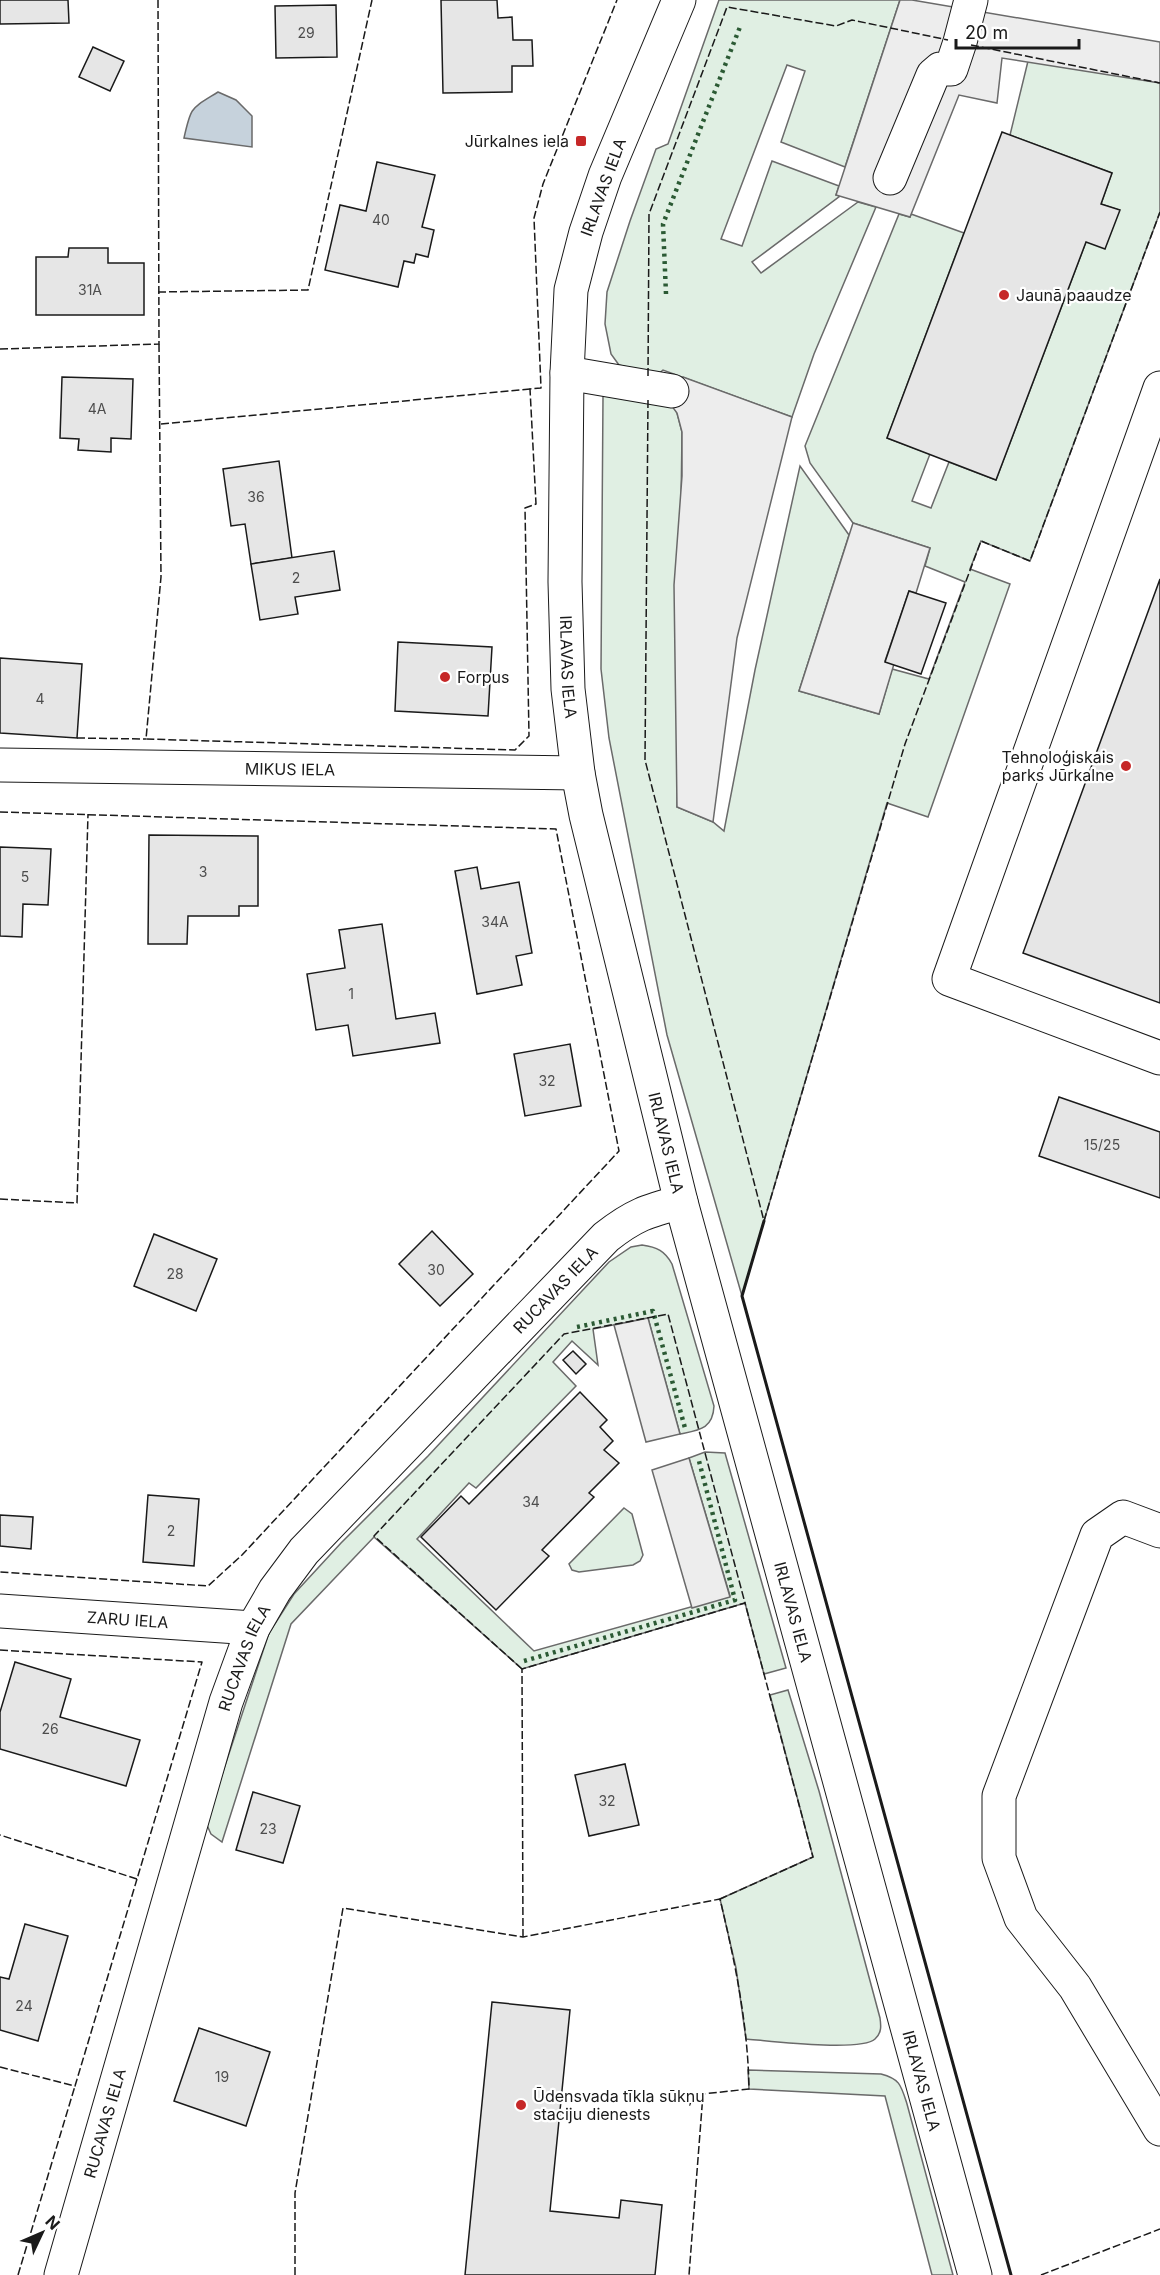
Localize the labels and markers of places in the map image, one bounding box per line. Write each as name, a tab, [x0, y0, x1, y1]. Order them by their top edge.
place label: Jūrkalnes iela	[465, 131, 569, 151]
marker: Jūrkalnes iela	[574, 134, 588, 148]
place label: Jaunā paaudze	[1016, 285, 1132, 305]
marker: Jaunā paaudze	[997, 288, 1011, 302]
place label: Forpus	[457, 667, 509, 687]
marker: Forpus	[438, 670, 452, 684]
place label: Tehnoloģiskais parks Jūrkalne	[1001, 747, 1114, 785]
marker: Tehnoloģiskais parks Jūrkalne	[1119, 759, 1133, 773]
place label: Ūdensvada tīkla sūkņu staciju dienests	[533, 2086, 705, 2124]
marker: Ūdensvada tīkla sūkņu staciju dienests	[514, 2098, 528, 2112]

